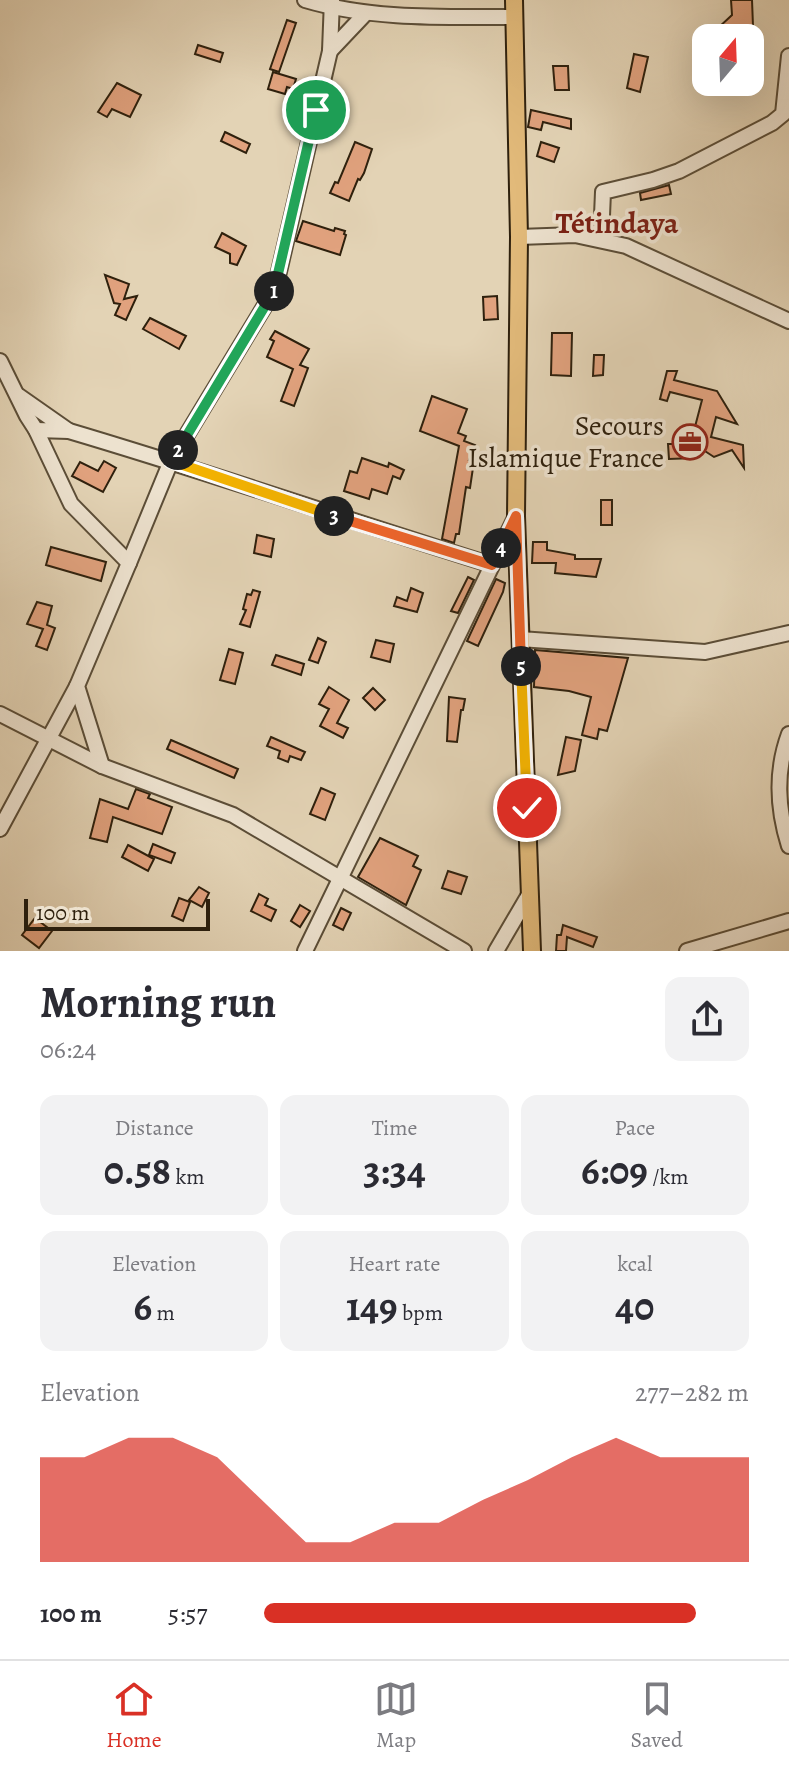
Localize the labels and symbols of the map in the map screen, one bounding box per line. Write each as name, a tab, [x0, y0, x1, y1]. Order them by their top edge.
north arrow	[692, 24, 764, 96]
pin	[282, 76, 350, 144]
district label: Tétindaya	[555, 203, 679, 243]
pin: 1	[254, 271, 294, 311]
place label: Secours Islamique France	[468, 407, 664, 477]
office icon: Secours Islamique France	[671, 423, 709, 461]
pin: 2	[158, 430, 198, 470]
pin: 3	[314, 496, 354, 536]
pin: 4	[481, 528, 521, 568]
pin: 5	[501, 646, 541, 686]
pin	[493, 774, 561, 842]
scale bar	[24, 895, 210, 931]

